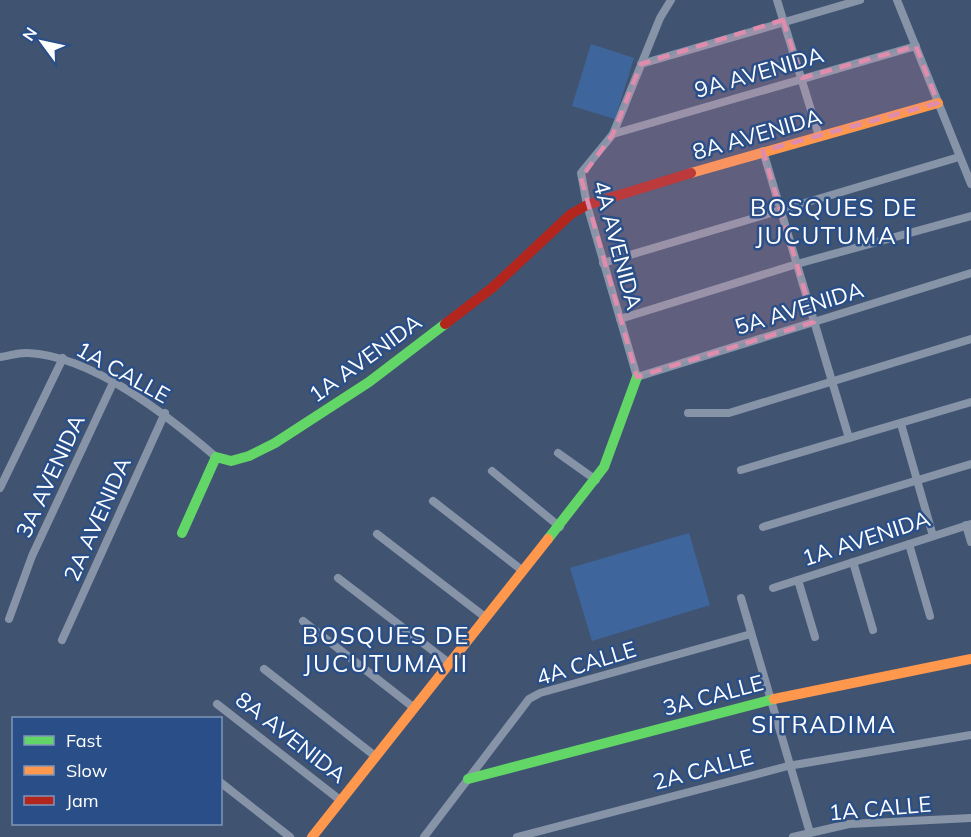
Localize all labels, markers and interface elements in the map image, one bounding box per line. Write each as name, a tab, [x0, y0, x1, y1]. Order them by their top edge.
north arrow	[12, 12, 72, 72]
text: N	[18, 23, 41, 44]
street label: 9A AVENIDA	[691, 40, 827, 104]
street label: 8A AVENIDA	[689, 102, 825, 166]
street label: 4A AVENIDA	[587, 177, 649, 313]
district label: BOSQUES DE JUCUTUMA I	[750, 192, 918, 250]
street label: 5A AVENIDA	[731, 275, 867, 341]
street label: 1A AVENIDA	[303, 308, 427, 408]
street label: 1A CALLE	[71, 335, 175, 409]
street label: 3A AVENIDA	[9, 410, 91, 542]
street label: 2A AVENIDA	[57, 453, 137, 585]
street label: 1A AVENIDA	[799, 504, 933, 572]
district label: BOSQUES DE JUCUTUMA II	[302, 620, 470, 678]
street label: 4A CALLE	[533, 635, 639, 691]
street label: 3A CALLE	[660, 668, 766, 722]
street label: 8A AVENIDA	[230, 685, 352, 789]
district label: SITRADIMA	[751, 709, 897, 739]
legend	[12, 717, 222, 825]
text: Fast	[66, 729, 102, 752]
street label: 2A CALLE	[650, 742, 756, 796]
text: Slow	[66, 759, 108, 782]
text: Jam	[66, 789, 99, 812]
street label: 1A CALLE	[828, 790, 932, 826]

